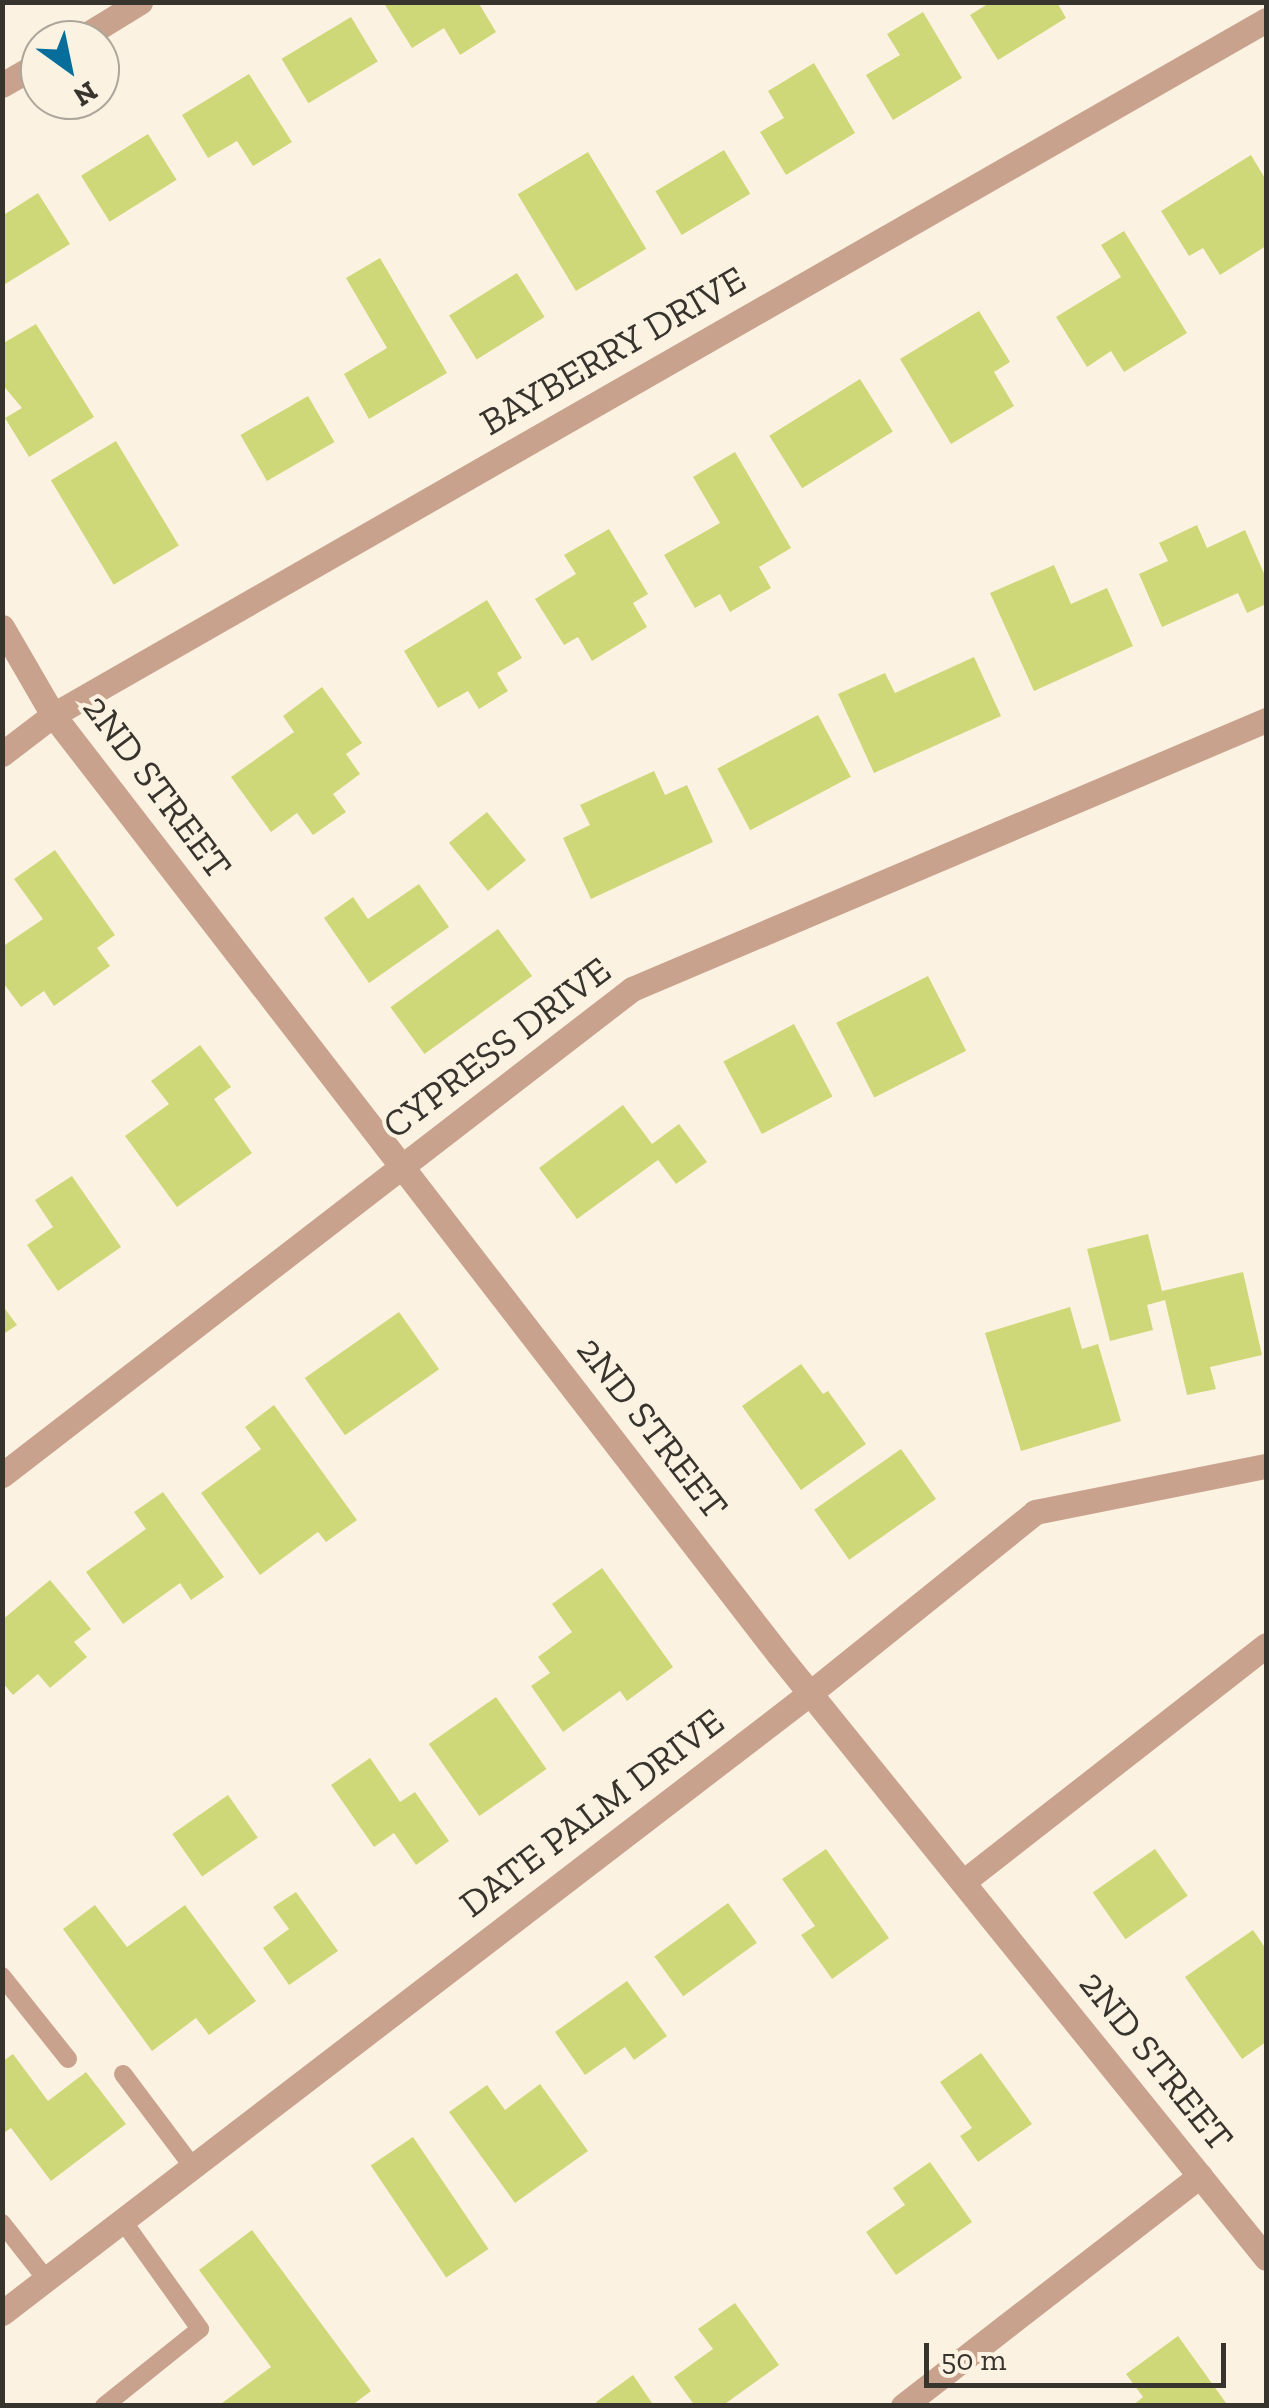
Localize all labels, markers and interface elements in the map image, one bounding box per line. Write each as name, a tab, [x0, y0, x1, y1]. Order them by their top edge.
north arrow	[20, 20, 120, 120]
text: N	[68, 74, 103, 114]
street label: BAYBERRY DRIVE	[472, 256, 754, 446]
street label: 2ND STREET	[73, 686, 241, 888]
street label: CYPRESS DRIVE	[374, 948, 620, 1148]
street label: 2ND STREET	[567, 1328, 737, 1528]
street label: DATE PALM DRIVE	[451, 1699, 733, 1927]
street label: 2ND STREET	[1070, 1962, 1242, 2160]
scale bar	[929, 2323, 1232, 2385]
text: 50 m	[941, 2342, 1006, 2378]

